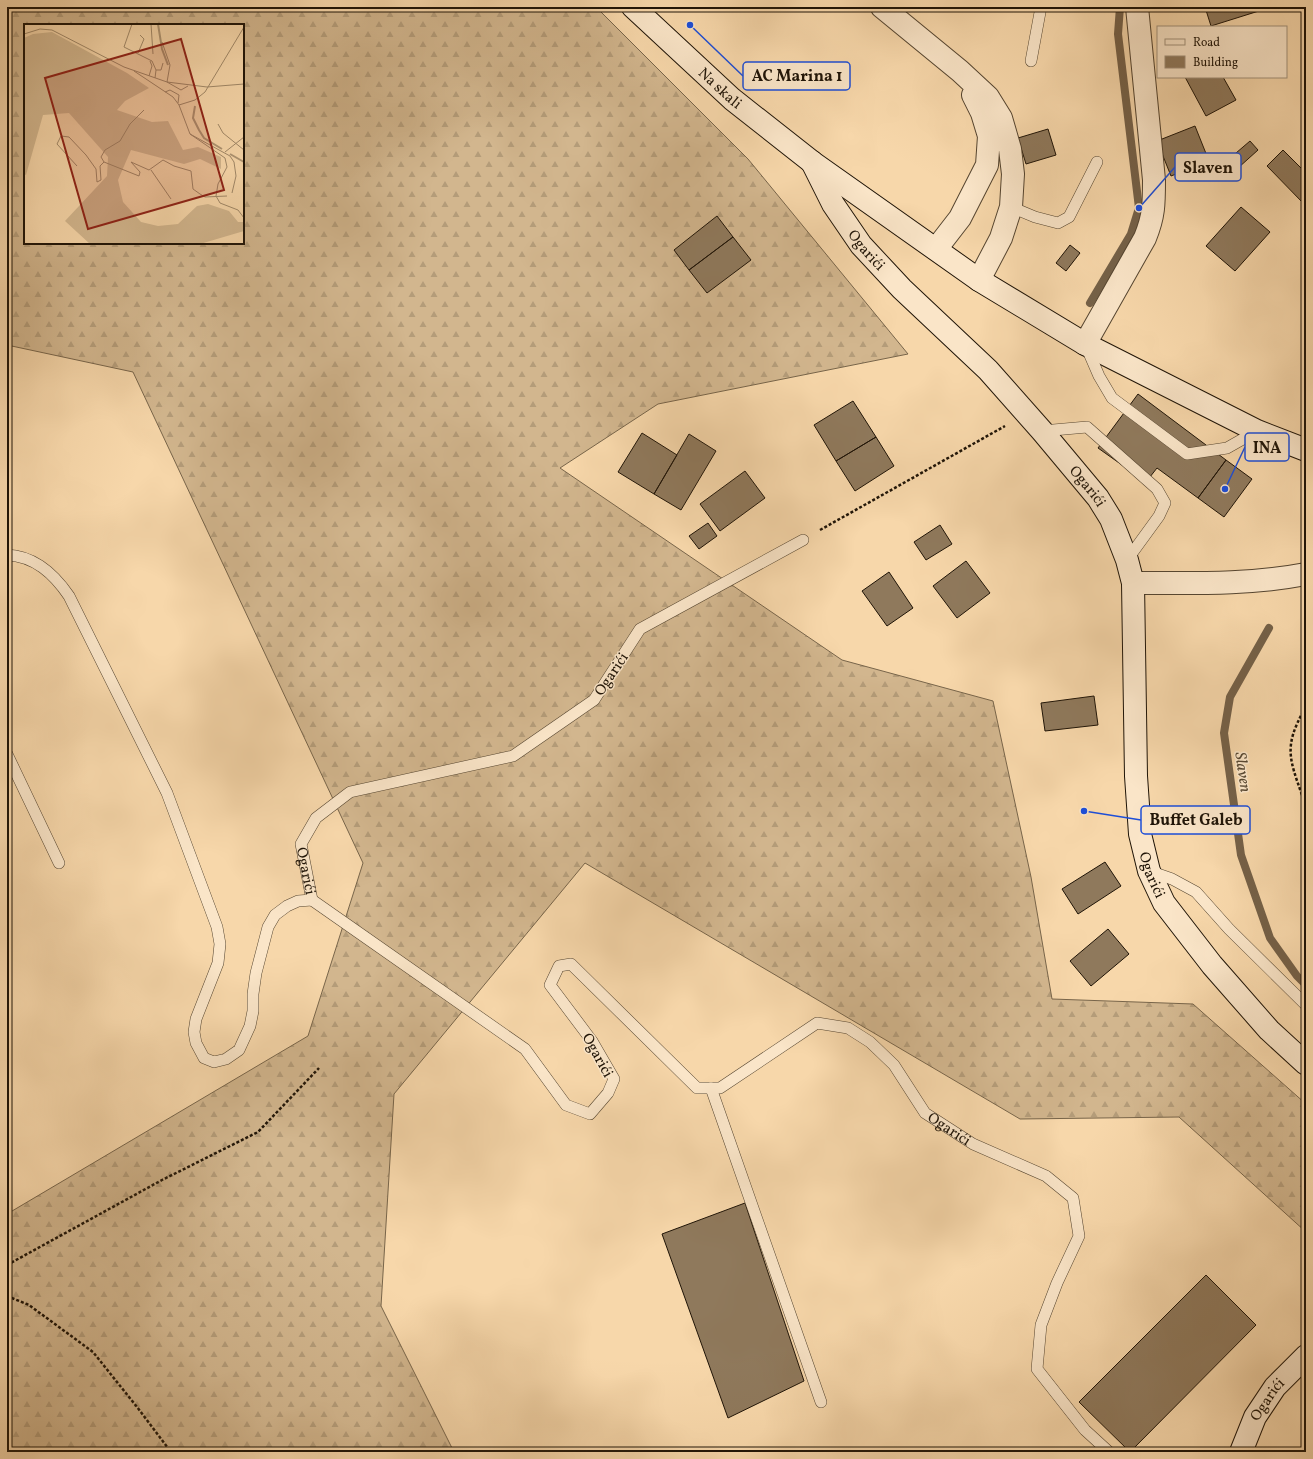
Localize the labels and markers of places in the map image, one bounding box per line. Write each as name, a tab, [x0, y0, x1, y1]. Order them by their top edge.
callout: AC Marina 1	[743, 62, 850, 90]
callout: Slaven	[1175, 153, 1241, 181]
callout: INA	[1245, 433, 1289, 461]
callout: Buffet Galeb	[1141, 806, 1250, 834]

